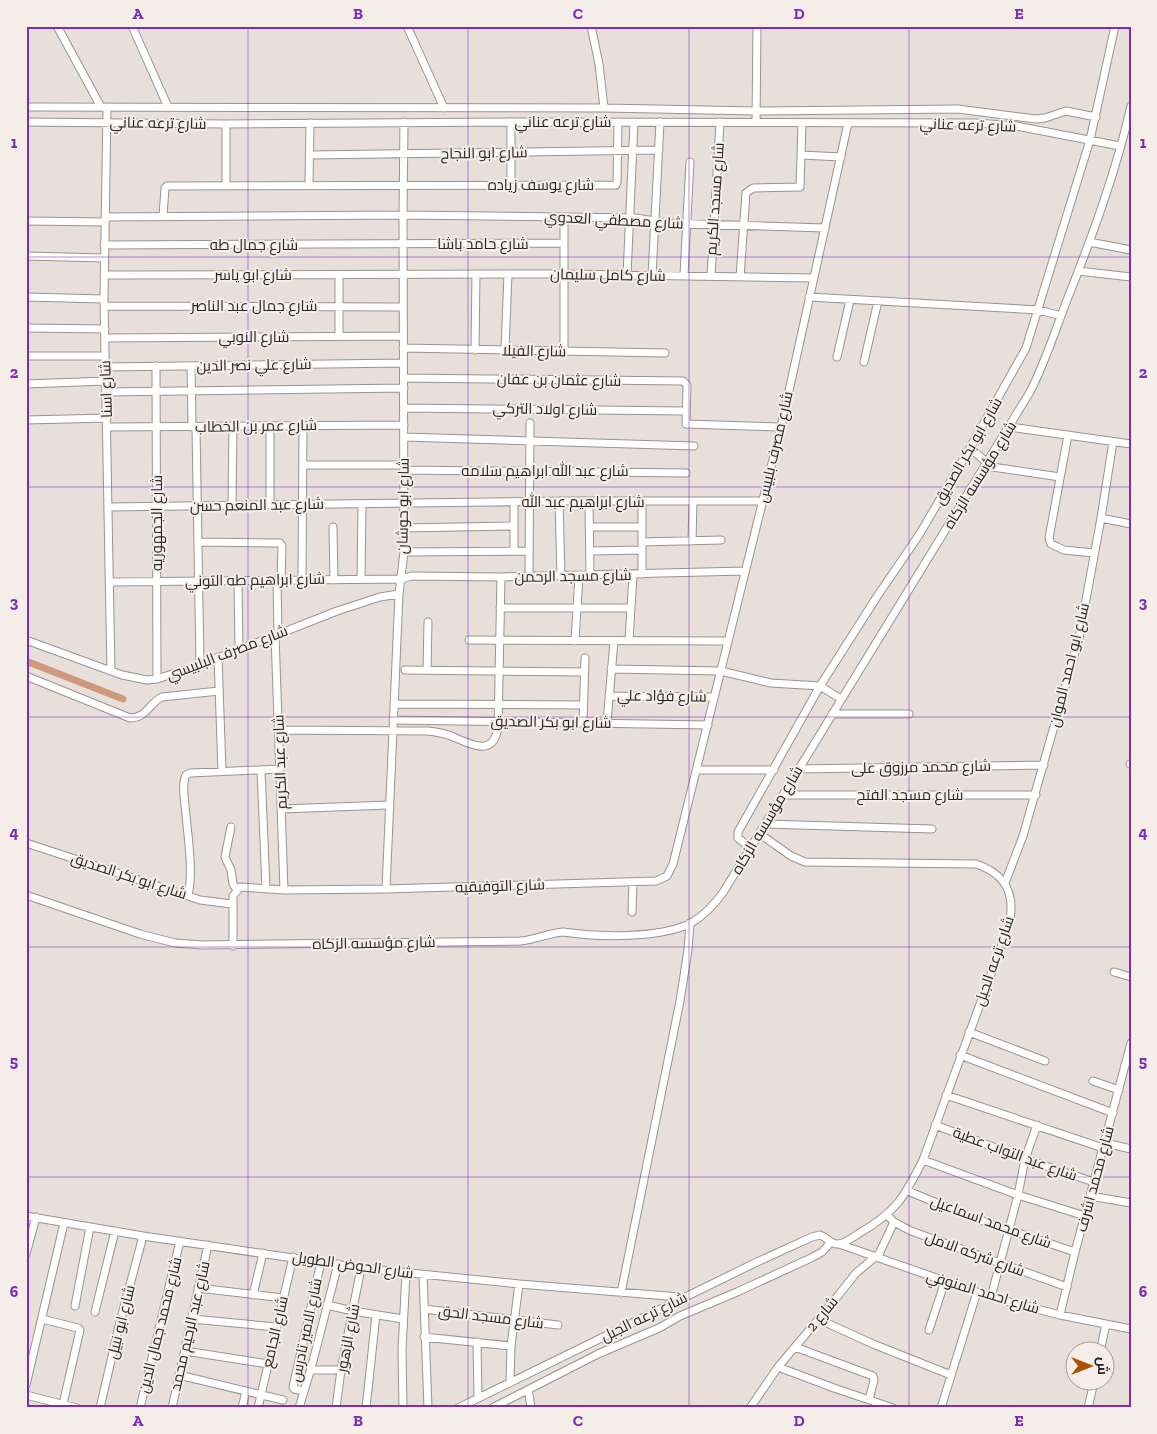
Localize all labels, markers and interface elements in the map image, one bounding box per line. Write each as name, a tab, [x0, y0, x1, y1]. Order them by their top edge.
text: A	[133, 4, 144, 23]
text: B	[353, 4, 363, 23]
text: C	[573, 4, 583, 23]
text: D	[793, 4, 805, 23]
text: E	[1014, 4, 1024, 23]
street label: شارع ترعه عناني	[109, 113, 207, 136]
street label: شارع ترعه عناني	[515, 113, 611, 134]
street label: شارع ترعه عناني	[919, 114, 1017, 139]
text: 1	[11, 133, 18, 152]
text: 1	[1140, 133, 1147, 152]
street label: شارع مسجد الكريم	[702, 142, 730, 256]
street label: شارع ابو النجاح	[440, 143, 528, 165]
street label: شارع يوسف زياده	[488, 176, 594, 196]
street label: شارع مصطفي العدوي	[544, 207, 684, 236]
street label: شارع حامد باشا	[437, 235, 529, 255]
street label: شارع جمال طه	[210, 236, 298, 256]
street label: شارع كامل سليمان	[550, 265, 666, 287]
street label: شارع ابو ياسر	[213, 266, 292, 286]
street label: شارع جمال عبد الناصر	[190, 297, 317, 317]
street label: شارع النوبي	[219, 328, 289, 349]
street label: شارع الفيلا	[501, 341, 566, 363]
street label: شارع علي نصر الدين	[196, 355, 312, 378]
street label: شارع اسنا	[96, 360, 118, 418]
text: 2	[10, 363, 19, 382]
text: 2	[1139, 363, 1148, 382]
street label: شارع عثمان بن عفان	[497, 370, 621, 392]
street label: شارع مصرف بلبيس	[753, 389, 799, 505]
street label: شارع ابو بكر الصديق	[930, 394, 1008, 509]
street label: شارع اولاد التركي	[492, 399, 597, 422]
street label: شارع عمر بن الخطاب	[195, 416, 317, 438]
street label: شارع مؤسسه الزكاه	[940, 418, 1022, 533]
street label: شارع ابو حوشان	[393, 458, 415, 554]
street label: شارع عبد الله ابراهيم سلامه	[461, 461, 629, 482]
street label: شارع الجمهوريه	[148, 475, 168, 571]
street label: شارع ابراهيم عبد الله	[521, 492, 645, 513]
street label: شارع عبد المنعم حسن	[190, 495, 324, 517]
street label: شارع مسجد الرحمن	[514, 566, 632, 588]
street label: شارع ابراهيم طه التوني	[185, 570, 325, 593]
text: 3	[10, 593, 19, 612]
text: 3	[1139, 593, 1148, 612]
street label: شارع ابو احمد الموان	[1045, 601, 1095, 730]
street label: شارع مصرف البلبيسي	[164, 622, 291, 687]
street label: شارع فؤاد علي	[617, 686, 707, 709]
street label: شارع ابو بكر الصديق	[490, 712, 612, 734]
street label: شارع عبد الكريم	[269, 714, 293, 810]
street label: شارع محمد مرزوق على	[851, 757, 991, 779]
street label: شارع مؤسسه الزكاه	[728, 762, 808, 879]
street label: شارع مسجد الفتح	[856, 786, 964, 806]
text: 4	[9, 823, 19, 842]
text: 4	[1138, 823, 1148, 842]
street label: شارع ابو بكر الصديق	[68, 849, 189, 905]
street label: شارع التوفيقيه	[455, 875, 545, 899]
street label: شارع ترعه الجبل	[970, 914, 1020, 1009]
street label: شارع مؤسسه الزكاه	[312, 933, 436, 955]
text: 5	[10, 1052, 18, 1071]
text: 5	[1139, 1052, 1147, 1071]
street label: شارع عبد التواب عطية	[950, 1123, 1080, 1187]
street label: شارع محمد اشرف	[1072, 1124, 1120, 1234]
street label: شارع محمد اسماعيل	[927, 1192, 1054, 1254]
street label: شارع شركه الامل	[922, 1228, 1027, 1282]
street label: شارع الحوض الطويل	[291, 1248, 415, 1284]
street label: شارع محمد جمال الدين	[134, 1255, 188, 1395]
street label: شارع عبد الرحيم محمد	[166, 1259, 216, 1393]
street label: شارع احمد المنوفي	[923, 1266, 1042, 1321]
street label: شارع الامير تادرس	[286, 1276, 328, 1384]
text: 6	[10, 1282, 19, 1301]
text: 6	[1139, 1282, 1148, 1301]
street label: شارع ابو نبيل	[103, 1283, 141, 1361]
street label: شارع ترعه الجبل	[598, 1288, 691, 1347]
street label: شارع 2	[802, 1293, 843, 1336]
street label: شارع الجامع	[258, 1294, 294, 1370]
street label: شارع الزهور	[332, 1302, 365, 1375]
street label: شارع مسجد الحق	[437, 1302, 545, 1334]
north arrow	[1064, 1342, 1114, 1392]
text: ش	[1094, 1357, 1111, 1375]
text: A	[133, 1411, 144, 1430]
text: B	[353, 1411, 363, 1430]
text: C	[573, 1411, 583, 1430]
text: D	[793, 1411, 805, 1430]
text: E	[1014, 1411, 1024, 1430]

